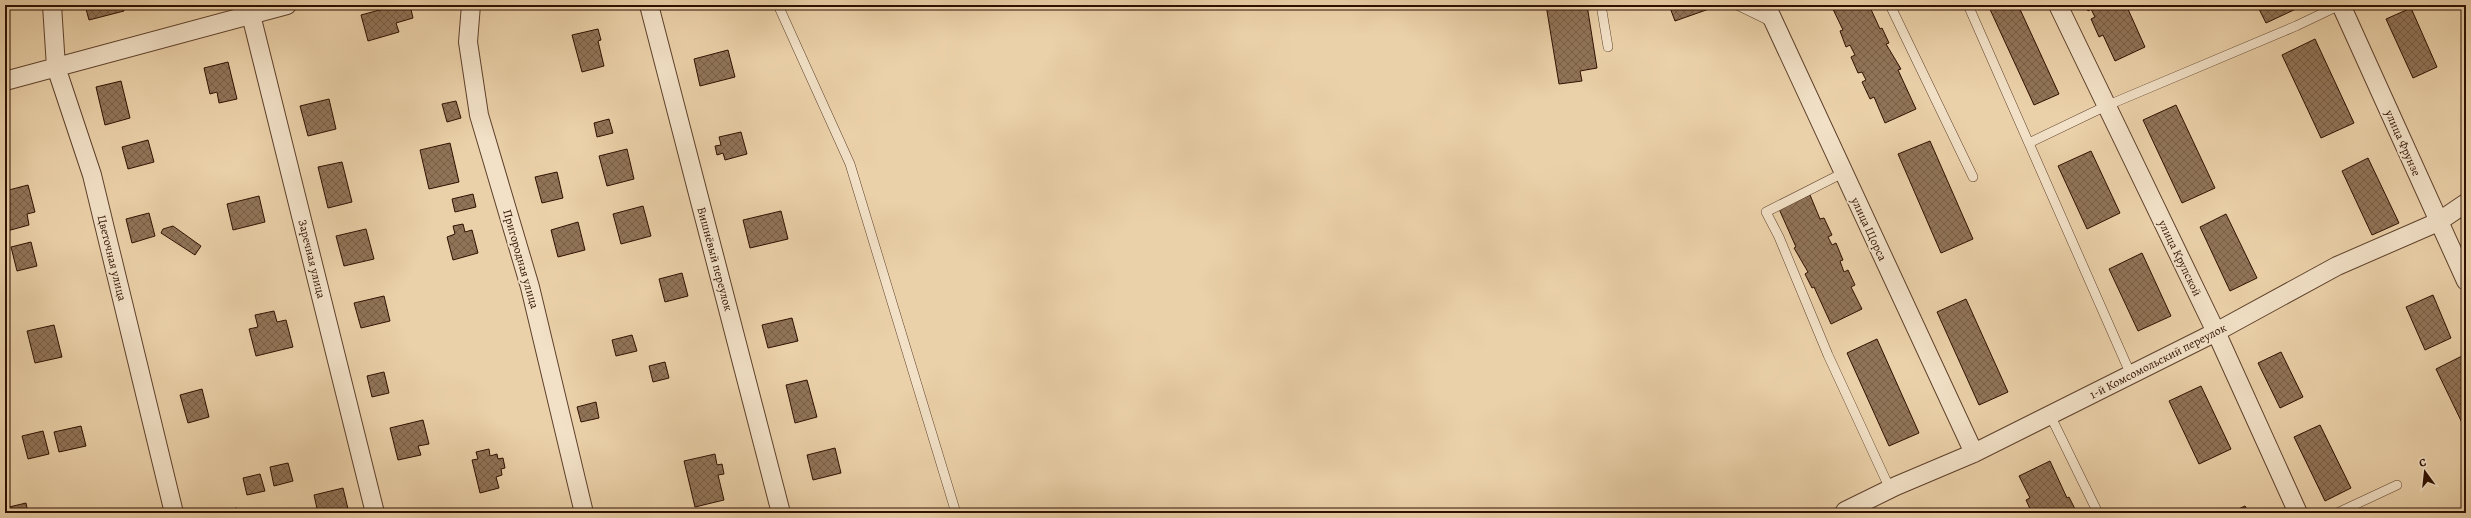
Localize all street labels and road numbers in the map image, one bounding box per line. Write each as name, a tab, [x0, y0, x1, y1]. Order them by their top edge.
street label: улица Фрунзе	[2381, 107, 2425, 179]
street label: улица Щорса	[1847, 194, 1891, 264]
street label: Вишнёвый переулок	[693, 205, 737, 313]
street label: Пригородная улица	[499, 208, 543, 311]
street label: Цветочная улица	[94, 213, 131, 303]
street label: улица Крупской	[2154, 216, 2205, 299]
street label: Заречная улица	[294, 218, 330, 301]
street label: 1-й Комсомольский переулок	[2087, 319, 2229, 403]

